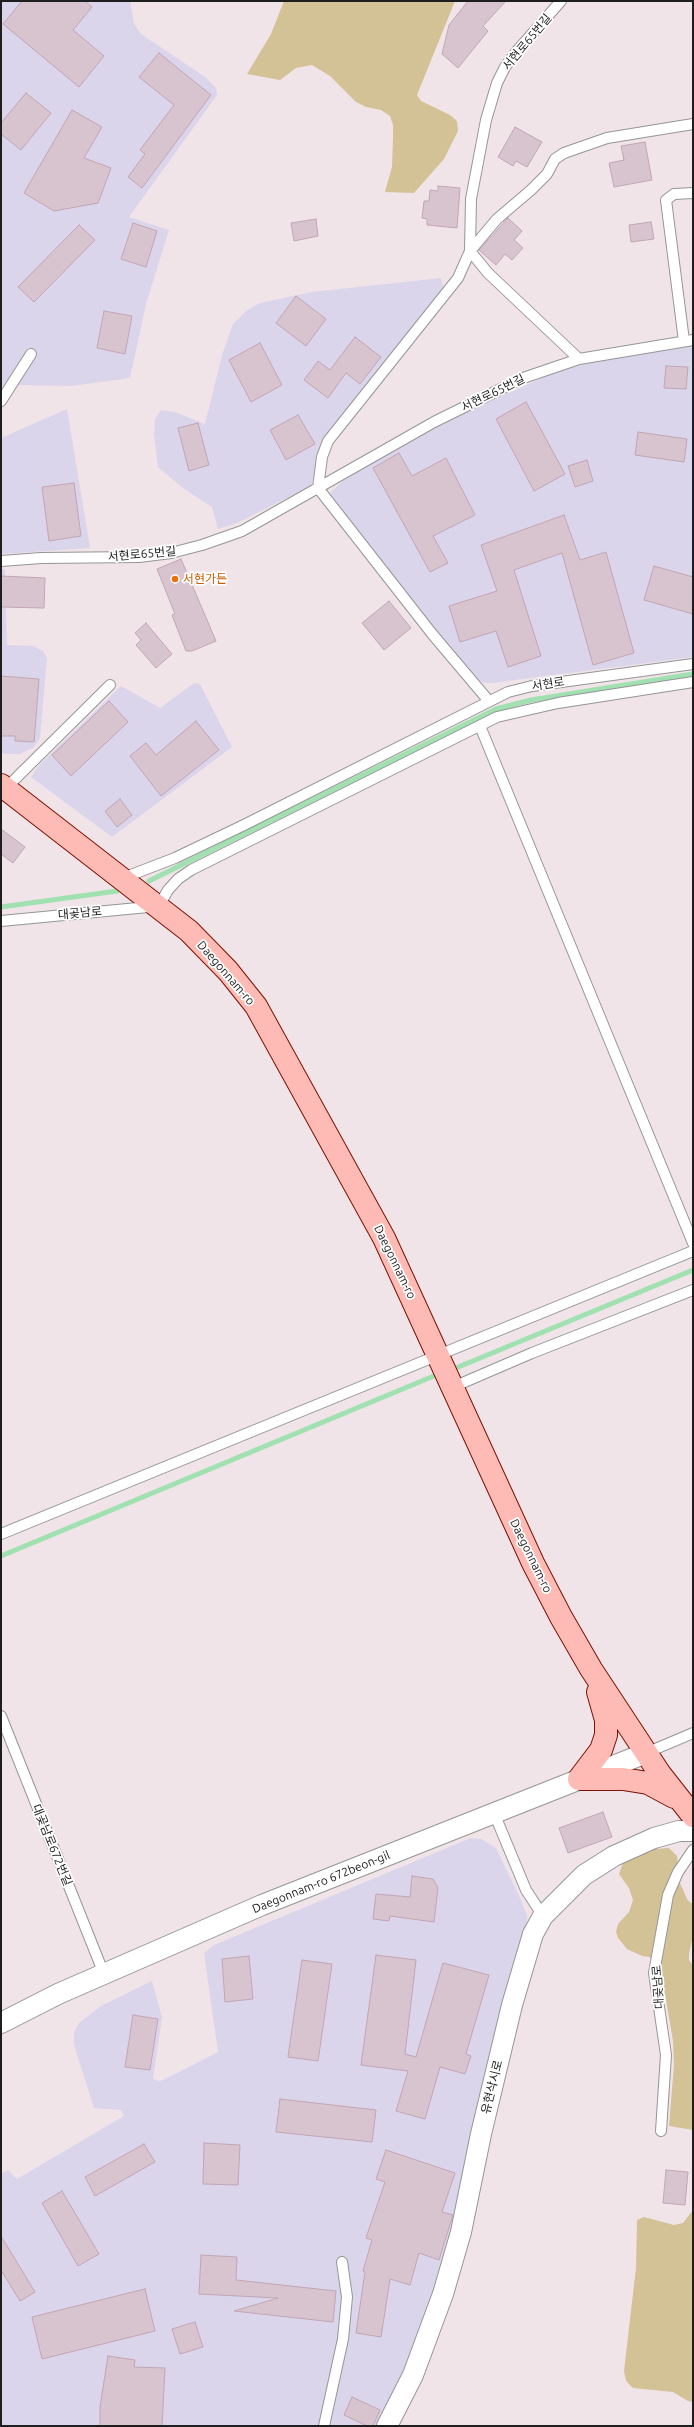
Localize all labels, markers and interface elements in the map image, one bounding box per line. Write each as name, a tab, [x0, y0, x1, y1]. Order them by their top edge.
street label: 서현로65번길	[499, 11, 555, 73]
street label: 서현로65번길	[459, 371, 527, 415]
street label: 서현로65번길	[107, 544, 177, 564]
place label: 서현가든	[183, 572, 227, 586]
marker: 서현가든	[170, 574, 180, 584]
street label: 서현로	[531, 674, 565, 694]
street label: 대곶남로	[57, 904, 103, 922]
street label: Daegonnam-ro	[194, 938, 258, 1008]
street label: Daegonnam-ro	[371, 1223, 419, 1301]
street label: Daegonnam-ro	[507, 1517, 555, 1595]
street label: 대곶남로672번길	[29, 1802, 75, 1888]
street label: Daegonnam-ro 672beon-gil	[250, 1848, 392, 1916]
street label: 대곶남로	[649, 1964, 667, 2010]
street label: 유현삭시로	[478, 2058, 506, 2116]

